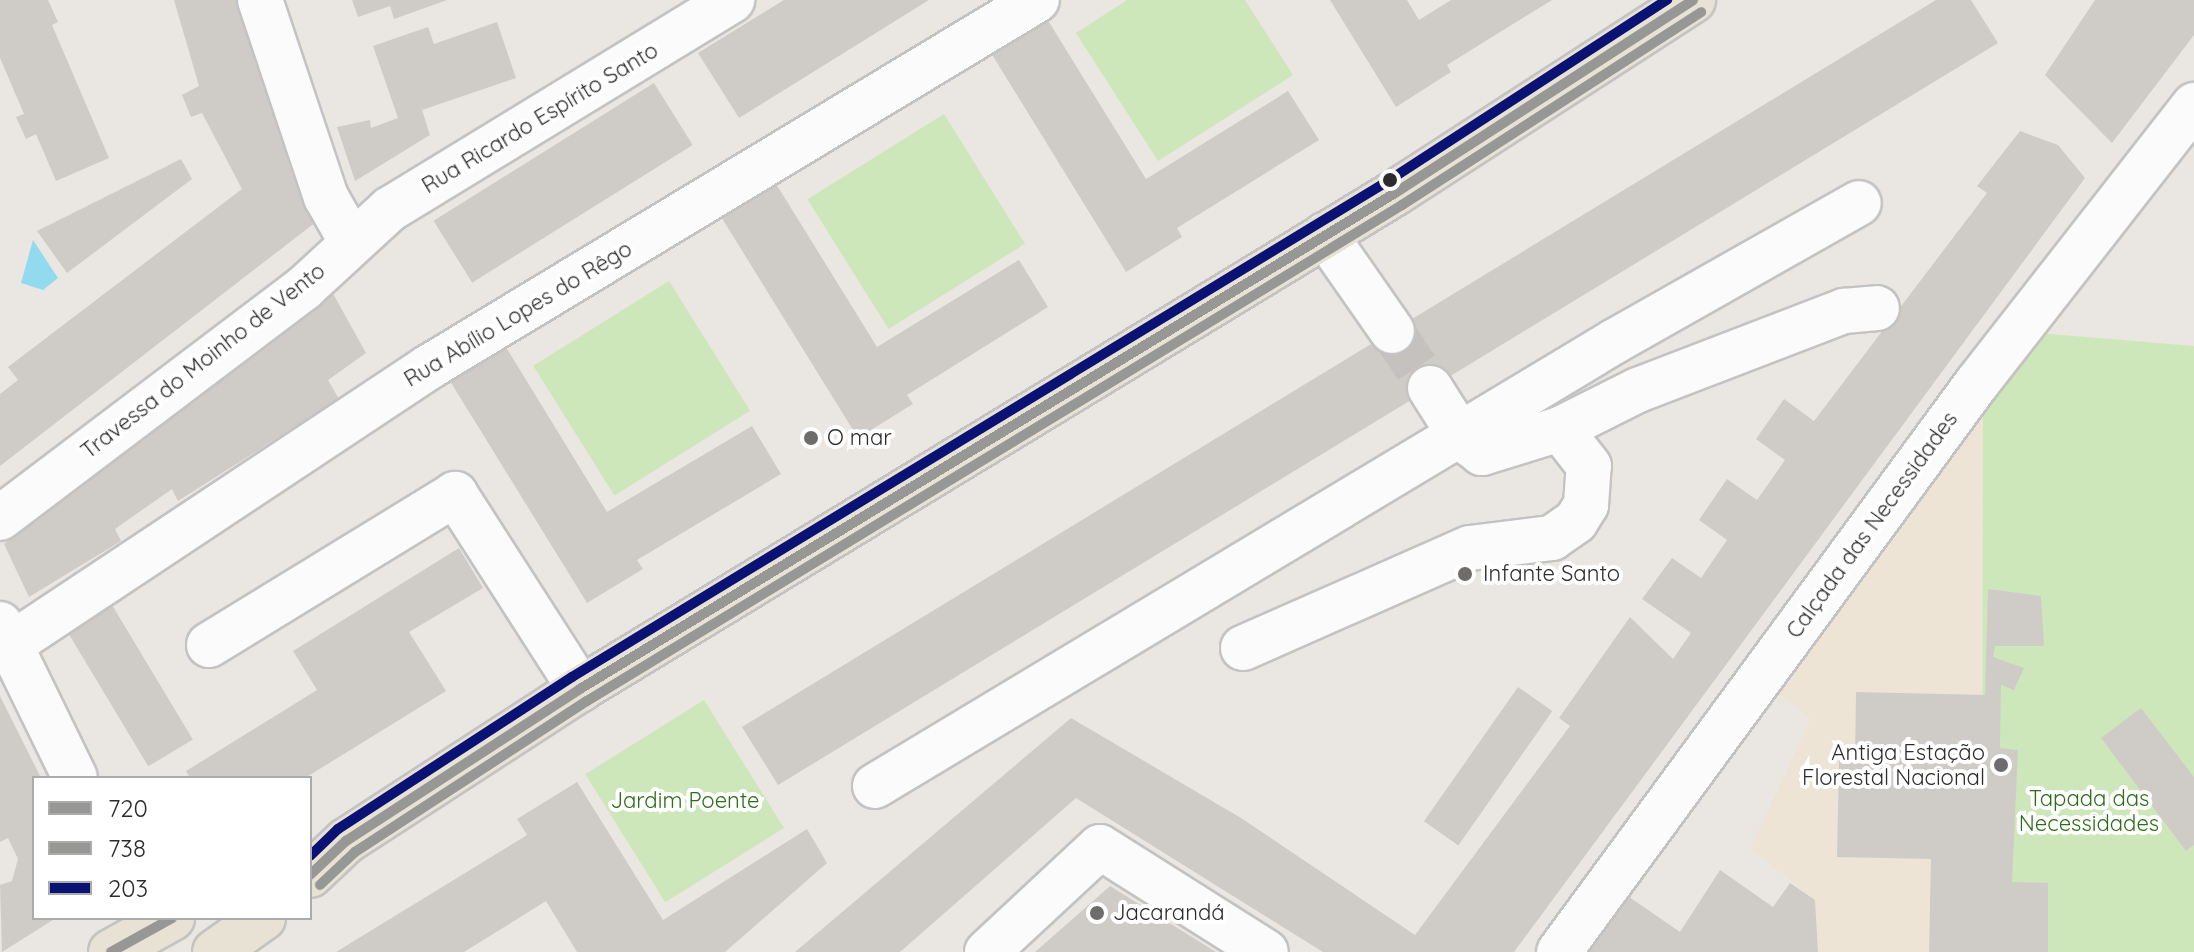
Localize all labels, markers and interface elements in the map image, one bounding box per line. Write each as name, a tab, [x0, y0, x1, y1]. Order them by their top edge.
street label: Rua Ricardo Espírito Santo	[417, 37, 663, 199]
unlabelled marker	[1382, 172, 1398, 188]
street label: Rua Abílio Lopes do Rêgo	[399, 235, 637, 393]
street label: Travessa do Moinho de Vento	[76, 258, 330, 464]
street label: Calçada das Necessidades	[1781, 407, 1963, 643]
place label: O mar	[827, 425, 892, 451]
marker: O mar	[802, 429, 820, 447]
place label: Infante Santo	[1483, 561, 1620, 587]
marker: Infante Santo	[1454, 563, 1476, 585]
place label: Antiga Estação Florestal Nacional	[1802, 739, 1985, 790]
marker: Antiga Estação Florestal Nacional	[1992, 756, 2010, 774]
legend	[32, 776, 312, 920]
park label: Tapada das Necessidades	[2019, 785, 2159, 836]
park label: Jardim Poente	[610, 788, 760, 814]
text: 720	[108, 793, 148, 823]
text: 738	[108, 833, 146, 863]
text: 203	[108, 873, 148, 903]
place label: Jacarandá	[1113, 900, 1225, 926]
marker: Jacarandá	[1088, 904, 1106, 922]

